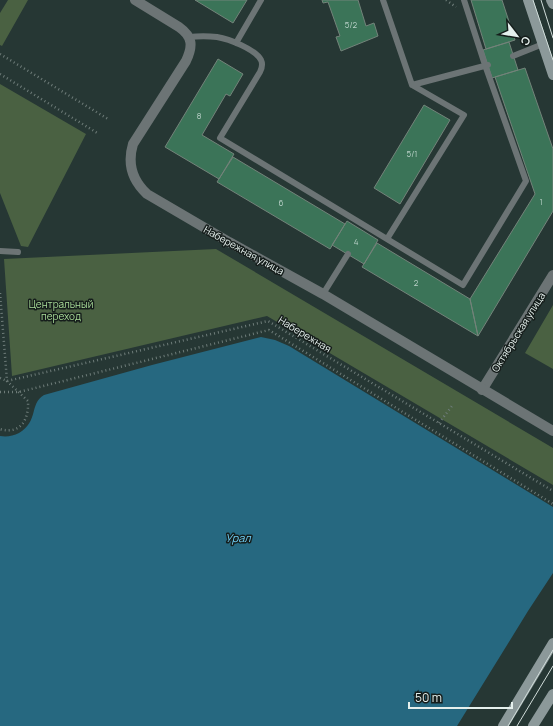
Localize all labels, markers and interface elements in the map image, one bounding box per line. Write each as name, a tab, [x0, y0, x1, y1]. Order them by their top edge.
north arrow	[497, 16, 537, 56]
house number: 5/2	[345, 19, 358, 30]
text: С	[517, 34, 535, 49]
house number: 8	[197, 110, 202, 121]
house number: 5/1	[407, 148, 417, 159]
house number: 1	[539, 196, 543, 207]
house number: 6	[279, 197, 284, 208]
street label: Набережная улица	[201, 222, 287, 278]
house number: 4	[354, 236, 359, 247]
house number: 2	[414, 277, 419, 288]
street label: Октябрьская улица	[488, 289, 548, 375]
park label: Центральный переход	[29, 297, 93, 323]
street label: Набережная	[276, 313, 334, 355]
water label: Урал	[225, 530, 252, 545]
scale bar	[409, 684, 512, 710]
text: 50 m	[415, 689, 442, 706]

